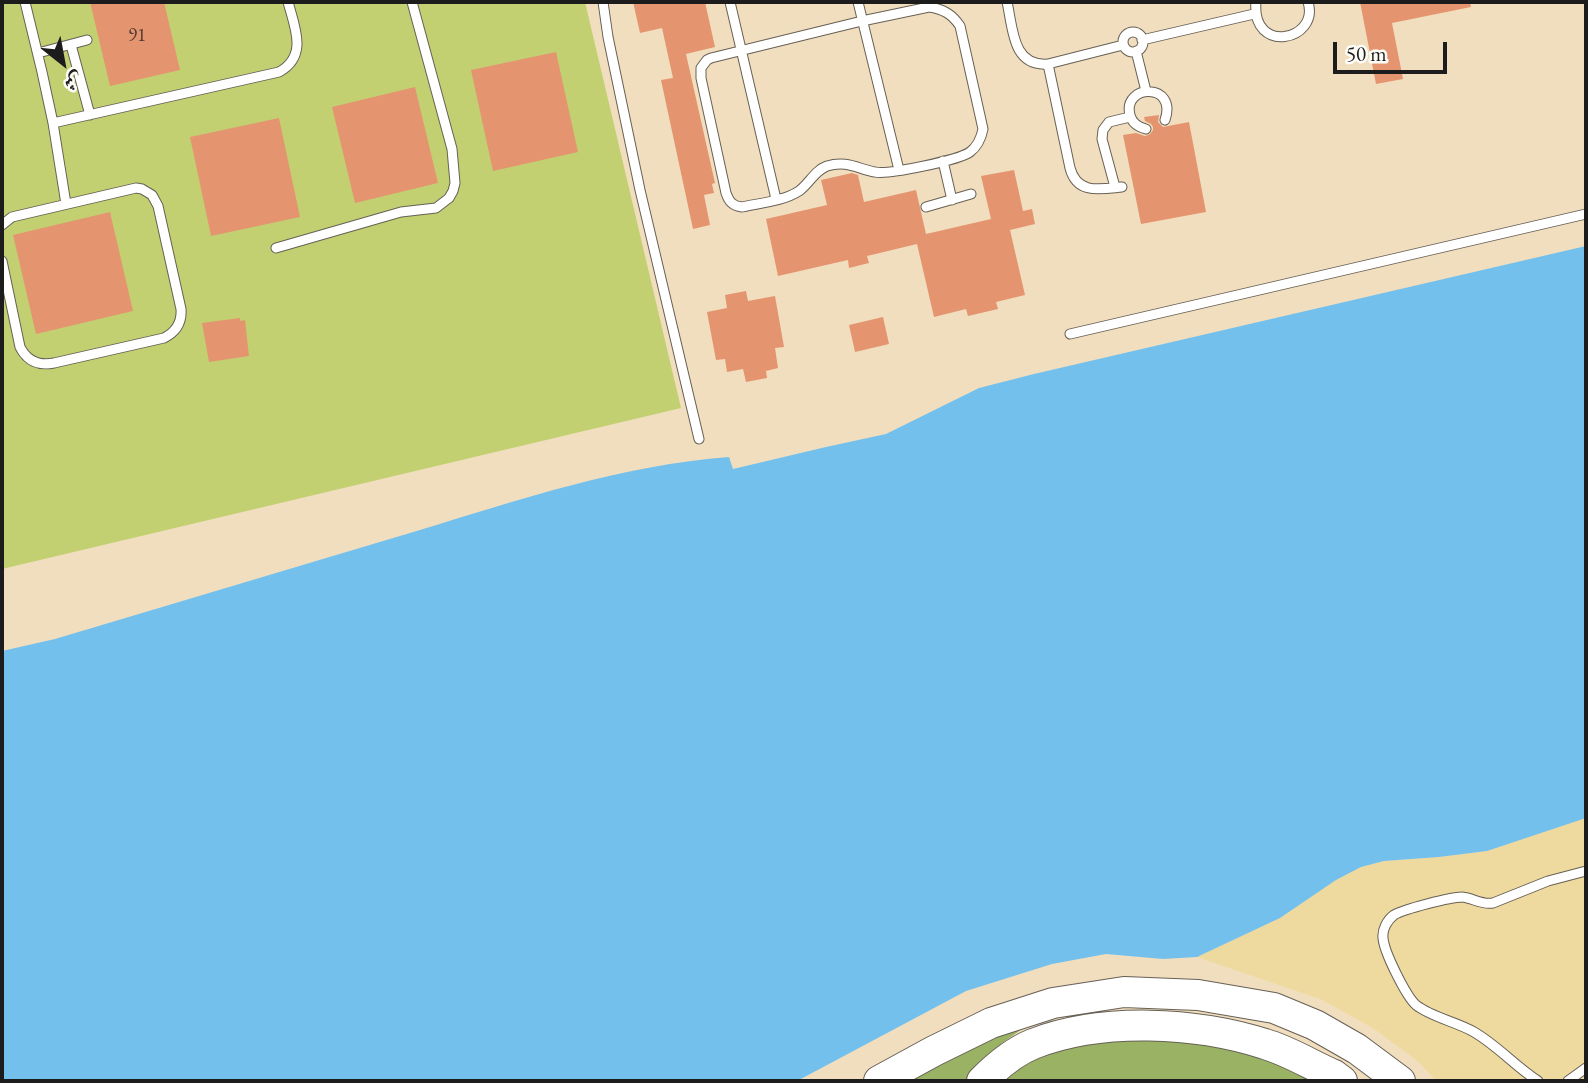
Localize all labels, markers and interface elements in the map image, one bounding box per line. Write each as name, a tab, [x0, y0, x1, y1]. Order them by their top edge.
house number: 91	[128, 25, 146, 47]
north arrow	[28, 28, 98, 98]
scale bar	[1336, 28, 1450, 72]
text: 50 m	[1346, 40, 1387, 67]
text: ش	[60, 66, 89, 97]

